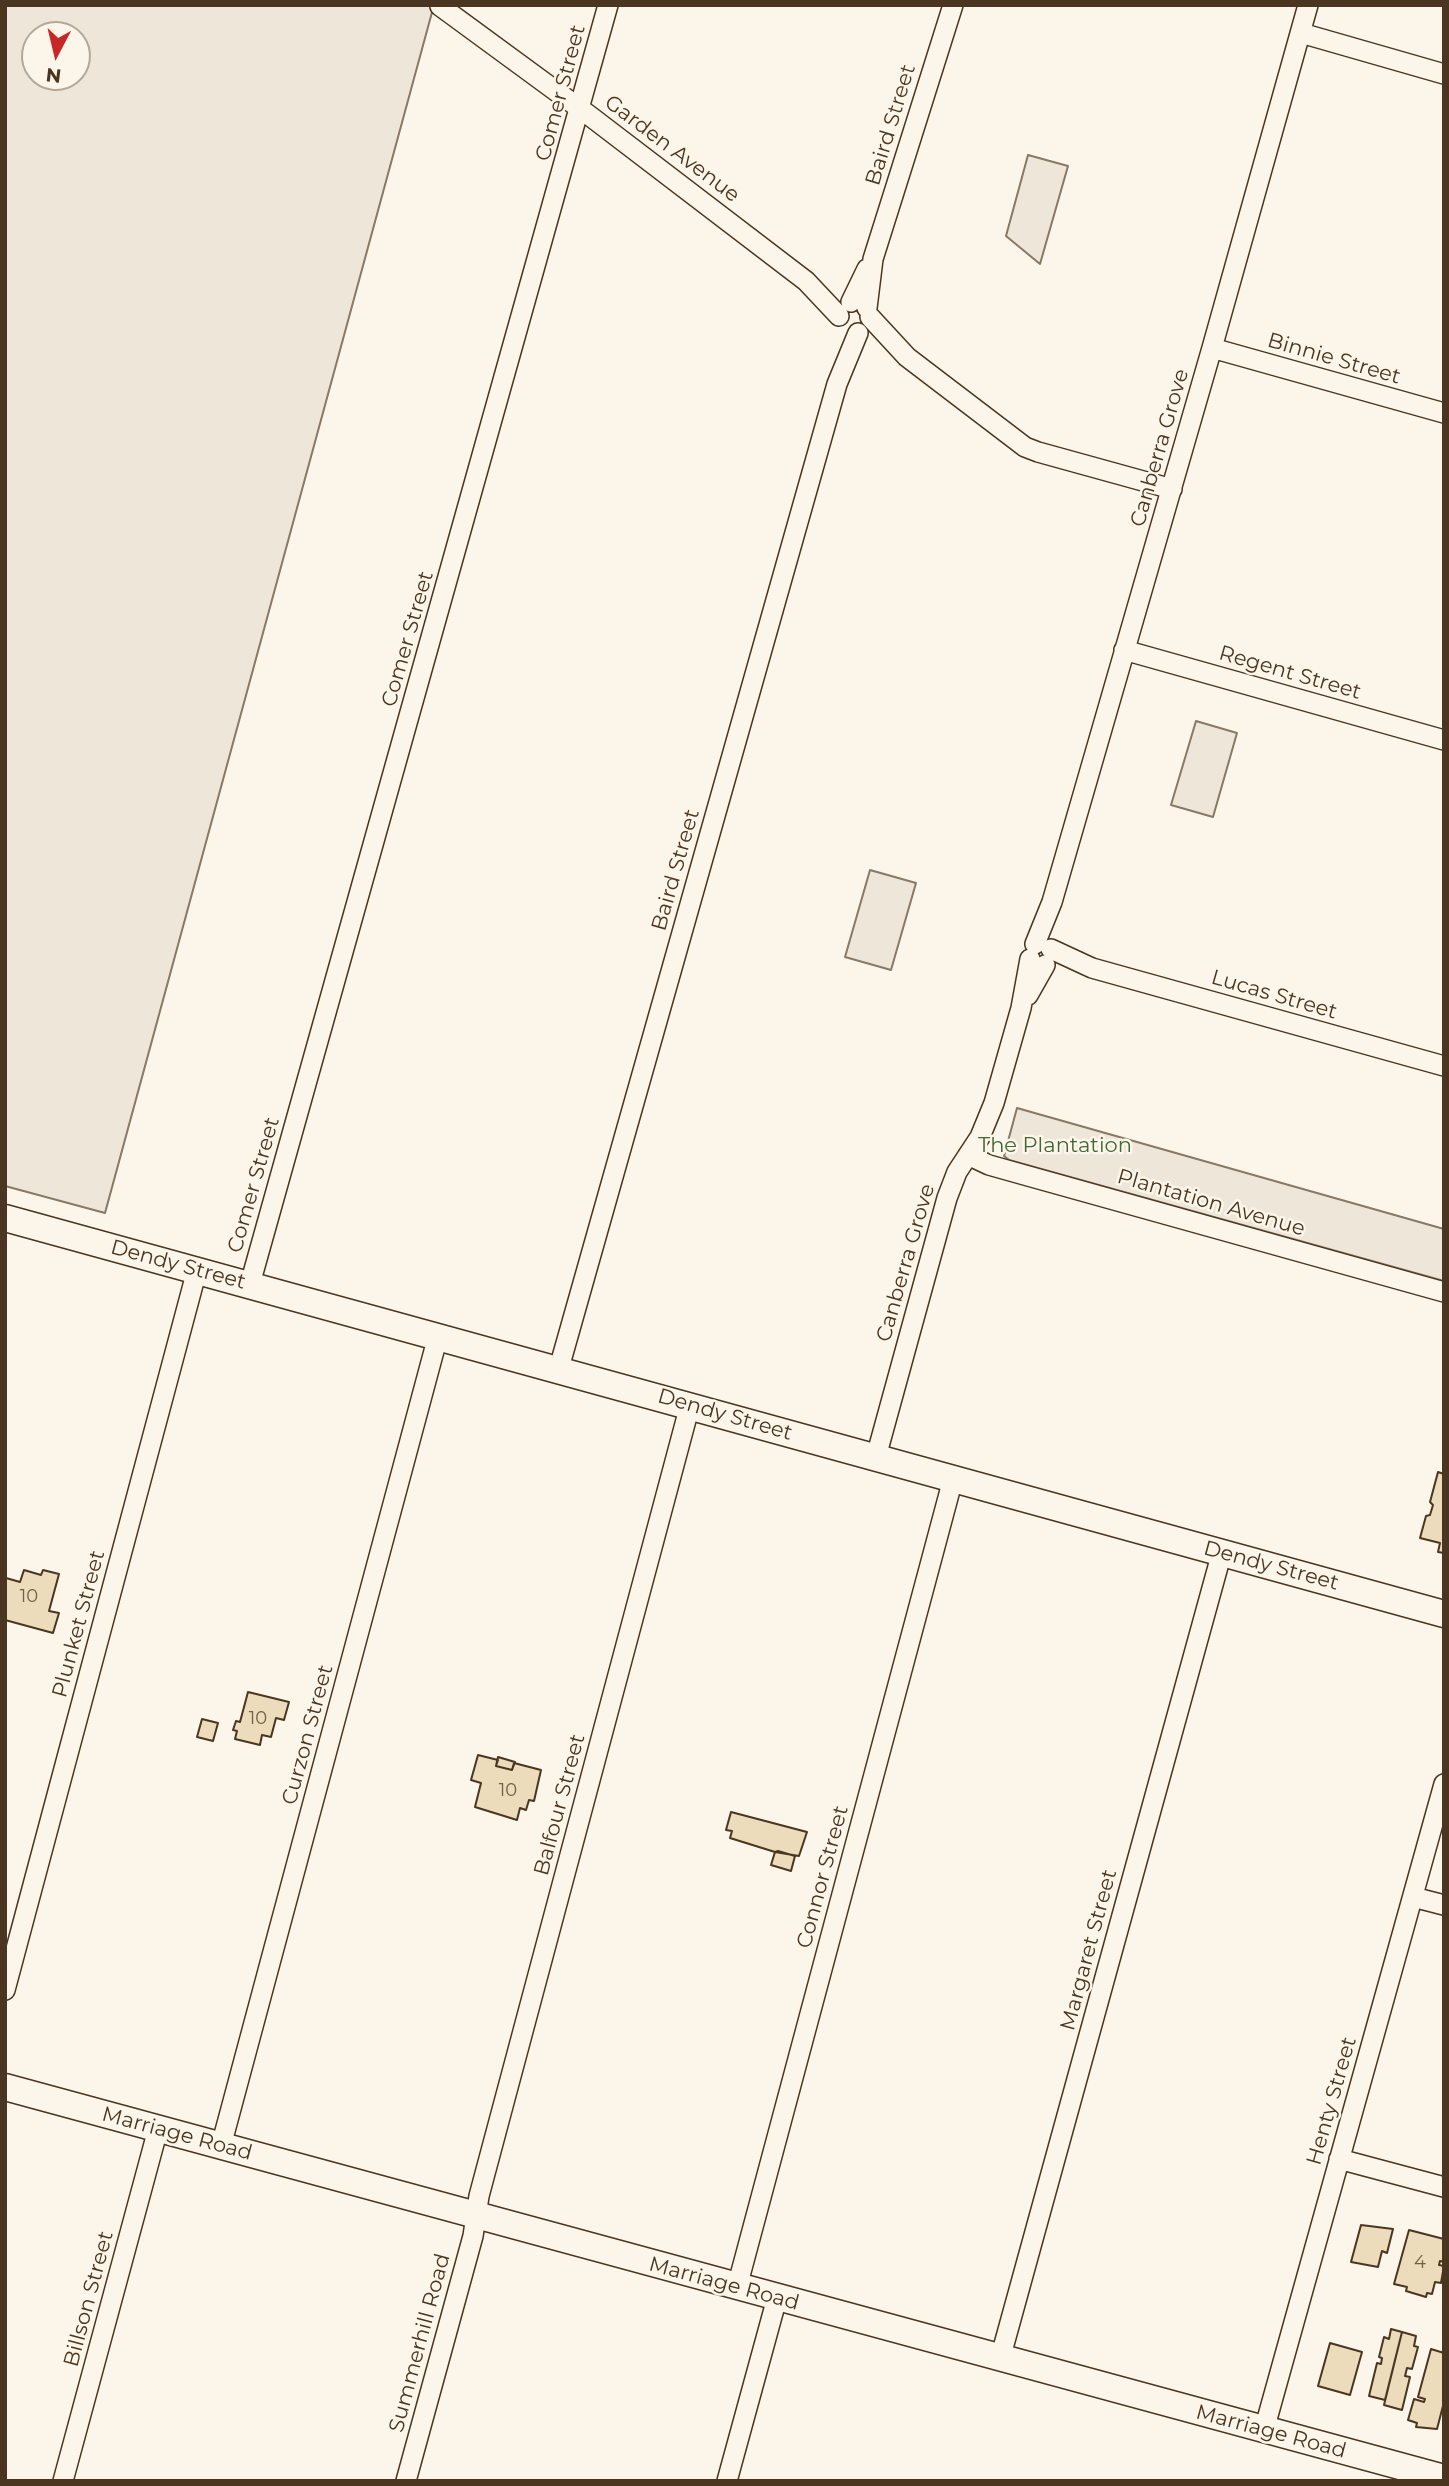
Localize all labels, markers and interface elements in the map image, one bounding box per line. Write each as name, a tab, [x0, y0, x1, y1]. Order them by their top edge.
north arrow	[21, 21, 91, 91]
street label: Comer Street	[531, 22, 591, 164]
street label: Baird Street	[861, 61, 921, 189]
text: N	[45, 63, 63, 88]
street label: Garden Avenue	[599, 90, 745, 208]
street label: Binnie Street	[1265, 328, 1403, 390]
street label: Canberra Grove	[1125, 366, 1195, 530]
street label: Comer Street	[377, 568, 439, 710]
street label: Regent Street	[1216, 641, 1364, 705]
street label: Baird Street	[647, 806, 705, 934]
street label: Lucas Street	[1208, 965, 1340, 1025]
street label: Comer Street	[223, 1114, 285, 1256]
park label: The Plantation	[978, 1133, 1132, 1159]
street label: Plantation Avenue	[1114, 1164, 1308, 1242]
street label: Canberra Grove	[871, 1181, 941, 1345]
street label: Dendy Street	[108, 1235, 248, 1295]
street label: Dendy Street	[655, 1384, 795, 1446]
street label: Dendy Street	[1201, 1536, 1341, 1596]
street label: Plunket Street	[47, 1548, 111, 1700]
house number: 10	[20, 1586, 38, 1608]
street label: Curzon Street	[277, 1662, 339, 1808]
house number: 10	[249, 1708, 267, 1730]
street label: Balfour Street	[529, 1731, 591, 1879]
house number: 10	[499, 1780, 517, 1802]
street label: Connor Street	[792, 1803, 854, 1951]
street label: Margaret Street	[1055, 1867, 1123, 2033]
street label: Henty Street	[1302, 2034, 1362, 2168]
street label: Marriage Road	[99, 2102, 255, 2166]
street label: Billson Street	[59, 2228, 119, 2370]
street label: Summerhill Road	[384, 2251, 456, 2435]
street label: Marriage Road	[646, 2252, 802, 2316]
house number: 4	[1414, 2252, 1426, 2274]
street label: Marriage Road	[1193, 2400, 1349, 2464]

